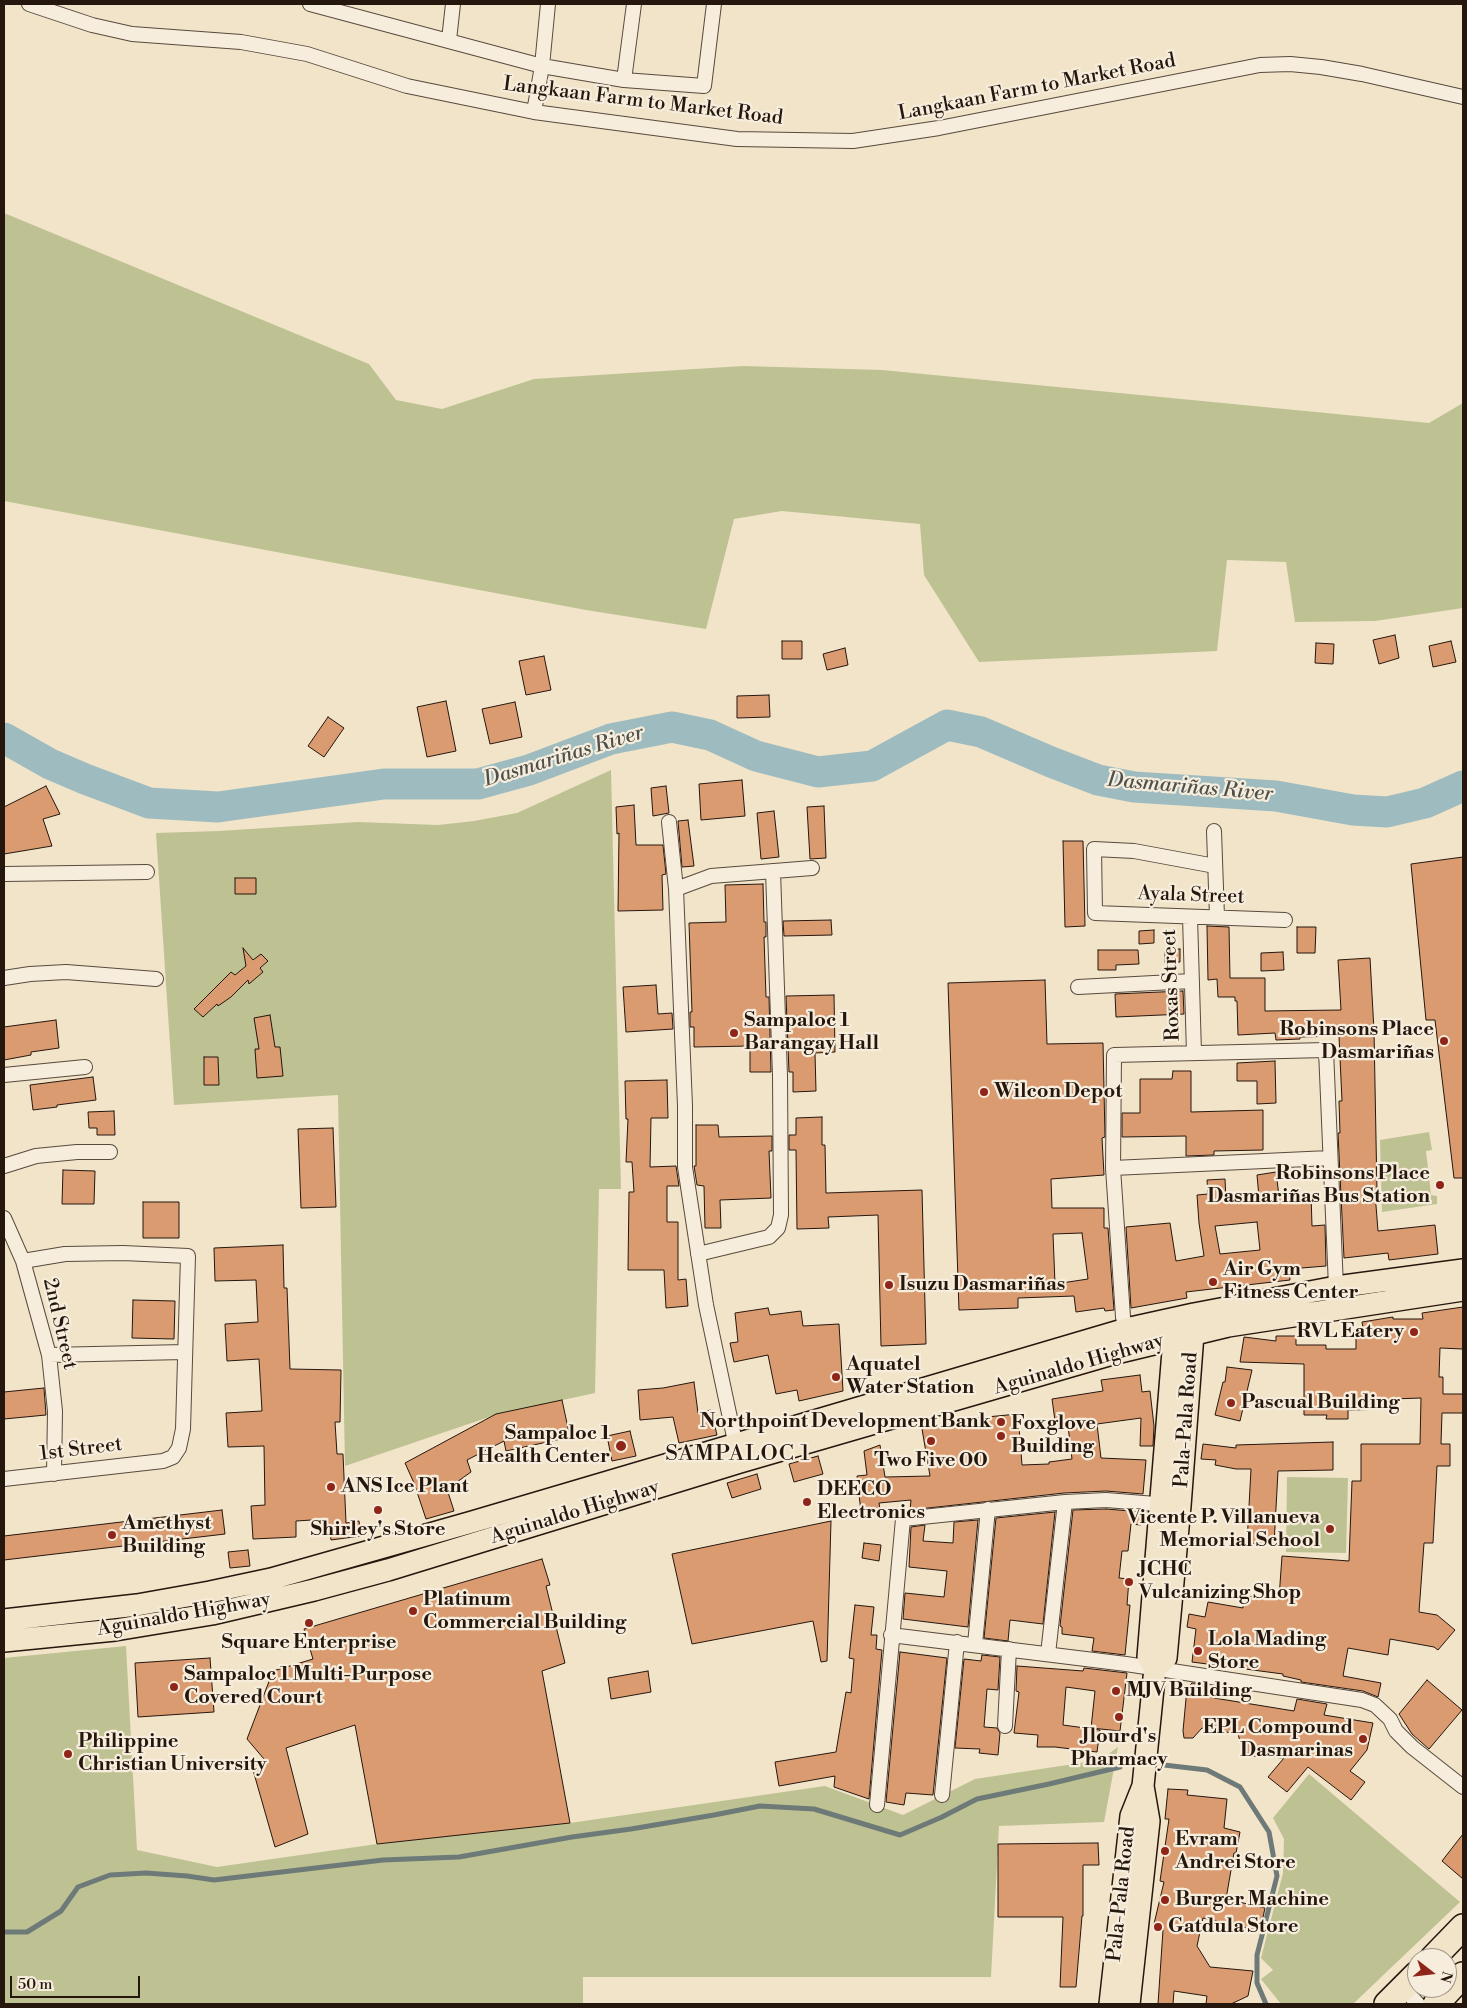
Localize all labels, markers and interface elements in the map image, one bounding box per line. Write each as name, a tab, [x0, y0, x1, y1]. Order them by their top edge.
street label: Langkaan Farm to Market Road	[896, 49, 1178, 127]
street label: Langkaan Farm to Market Road	[502, 73, 784, 131]
water label: Dasmariñas River	[481, 721, 647, 793]
water label: Dasmariñas River	[1106, 768, 1274, 808]
street label: Ayala Street	[1137, 882, 1245, 910]
street label: Roxas Street	[1158, 928, 1186, 1042]
place label: Sampaloc 1 Barangay Hall	[744, 1009, 879, 1056]
place label: Robinsons Place Dasmariñas	[1279, 1018, 1434, 1065]
marker: Sampaloc 1 Barangay Hall	[728, 1027, 740, 1039]
marker: Robinsons Place Dasmariñas	[1438, 1035, 1450, 1047]
place label: Wilcon Depot	[994, 1080, 1122, 1104]
marker: Wilcon Depot	[978, 1086, 990, 1098]
place label: Robinsons Place Dasmariñas Bus Station	[1207, 1162, 1430, 1209]
marker: Robinsons Place Dasmariñas Bus Station	[1434, 1179, 1446, 1191]
place label: Air Gym Fitness Center	[1223, 1258, 1358, 1305]
place label: Isuzu Dasmariñas	[899, 1273, 1065, 1297]
street label: 2nd Street	[37, 1276, 81, 1372]
marker: Air Gym Fitness Center	[1207, 1276, 1219, 1288]
marker: Isuzu Dasmariñas	[883, 1279, 895, 1291]
place label: RVL Eatery	[1297, 1320, 1404, 1344]
marker: RVL Eatery	[1408, 1326, 1420, 1338]
street label: Aguinaldo Highway	[991, 1329, 1167, 1401]
street label: Pala-Pala Road	[1170, 1351, 1204, 1489]
place label: Aquatel Water Station	[846, 1353, 974, 1400]
marker: Aquatel Water Station	[830, 1371, 842, 1383]
place label: Pascual Building	[1241, 1391, 1400, 1415]
marker: Pascual Building	[1225, 1397, 1237, 1409]
place label: Northpoint Development Bank	[700, 1410, 991, 1434]
place label: Foxglove Building	[1011, 1412, 1096, 1459]
marker: Northpoint Development Bank	[995, 1416, 1007, 1428]
place label: Sampaloc 1 Health Center	[477, 1422, 610, 1469]
marker: Foxglove Building	[995, 1430, 1007, 1442]
street label: 1st Street	[38, 1433, 124, 1467]
marker: Two Five 00	[925, 1435, 937, 1447]
marker: Sampaloc 1 Health Center	[614, 1439, 628, 1453]
district label: SAMPALOC 1	[664, 1442, 812, 1468]
place label: Two Five 00	[874, 1449, 988, 1473]
place label: ANS Ice Plant	[341, 1475, 469, 1499]
street label: Aguinaldo Highway	[487, 1476, 663, 1550]
place label: DEECO Electronics	[817, 1478, 925, 1525]
marker: ANS Ice Plant	[325, 1481, 337, 1493]
marker: DEECO Electronics	[801, 1496, 813, 1508]
marker: Shirley's Store	[372, 1504, 384, 1516]
place label: Vicente P. Villanueva Memorial School	[1127, 1506, 1320, 1553]
place label: Amethyst Building	[122, 1512, 211, 1559]
place label: Shirley's Store	[310, 1518, 446, 1542]
marker: Vicente P. Villanueva Memorial School	[1324, 1523, 1336, 1535]
marker: Amethyst Building	[106, 1529, 118, 1541]
place label: JCHC Vulcanizing Shop	[1139, 1558, 1301, 1605]
marker: JCHC Vulcanizing Shop	[1123, 1576, 1135, 1588]
street label: Aguinaldo Highway	[95, 1588, 273, 1642]
place label: Platinum Commercial Building	[423, 1588, 626, 1635]
marker: Platinum Commercial Building	[407, 1605, 419, 1617]
marker: Square Enterprise	[303, 1617, 315, 1629]
place label: Lola Mading Store	[1208, 1628, 1326, 1675]
place label: Square Enterprise	[222, 1631, 396, 1655]
marker: Lola Mading Store	[1192, 1645, 1204, 1657]
place label: Sampaloc 1 Multi-Purpose Covered Court	[184, 1663, 432, 1710]
place label: MJV Building	[1126, 1679, 1252, 1703]
marker: Sampaloc 1 Multi-Purpose Covered Court	[168, 1681, 180, 1693]
marker: MJV Building	[1110, 1685, 1122, 1697]
marker: Jlourd's Pharmacy	[1113, 1711, 1125, 1723]
place label: EPL Compound Dasmarinas	[1203, 1716, 1353, 1763]
place label: Jlourd's Pharmacy	[1070, 1725, 1168, 1772]
place label: Philippine Christian University	[78, 1730, 267, 1777]
marker: EPL Compound Dasmarinas	[1357, 1733, 1369, 1745]
marker: Philippine Christian University	[62, 1748, 74, 1760]
street label: Pala-Pala Road	[1103, 1825, 1141, 1963]
place label: Evram Andrei Store	[1175, 1828, 1296, 1875]
marker: Evram Andrei Store	[1159, 1845, 1171, 1857]
place label: Burger Machine	[1175, 1888, 1329, 1912]
marker: Burger Machine	[1159, 1894, 1171, 1906]
place label: Gatdula Store	[1168, 1915, 1299, 1939]
marker: Gatdula Store	[1152, 1921, 1164, 1933]
north arrow	[1407, 1948, 1457, 1998]
scale bar	[12, 1966, 142, 1998]
text: N	[1435, 1969, 1456, 1985]
text: 50 m	[18, 1975, 52, 1994]

